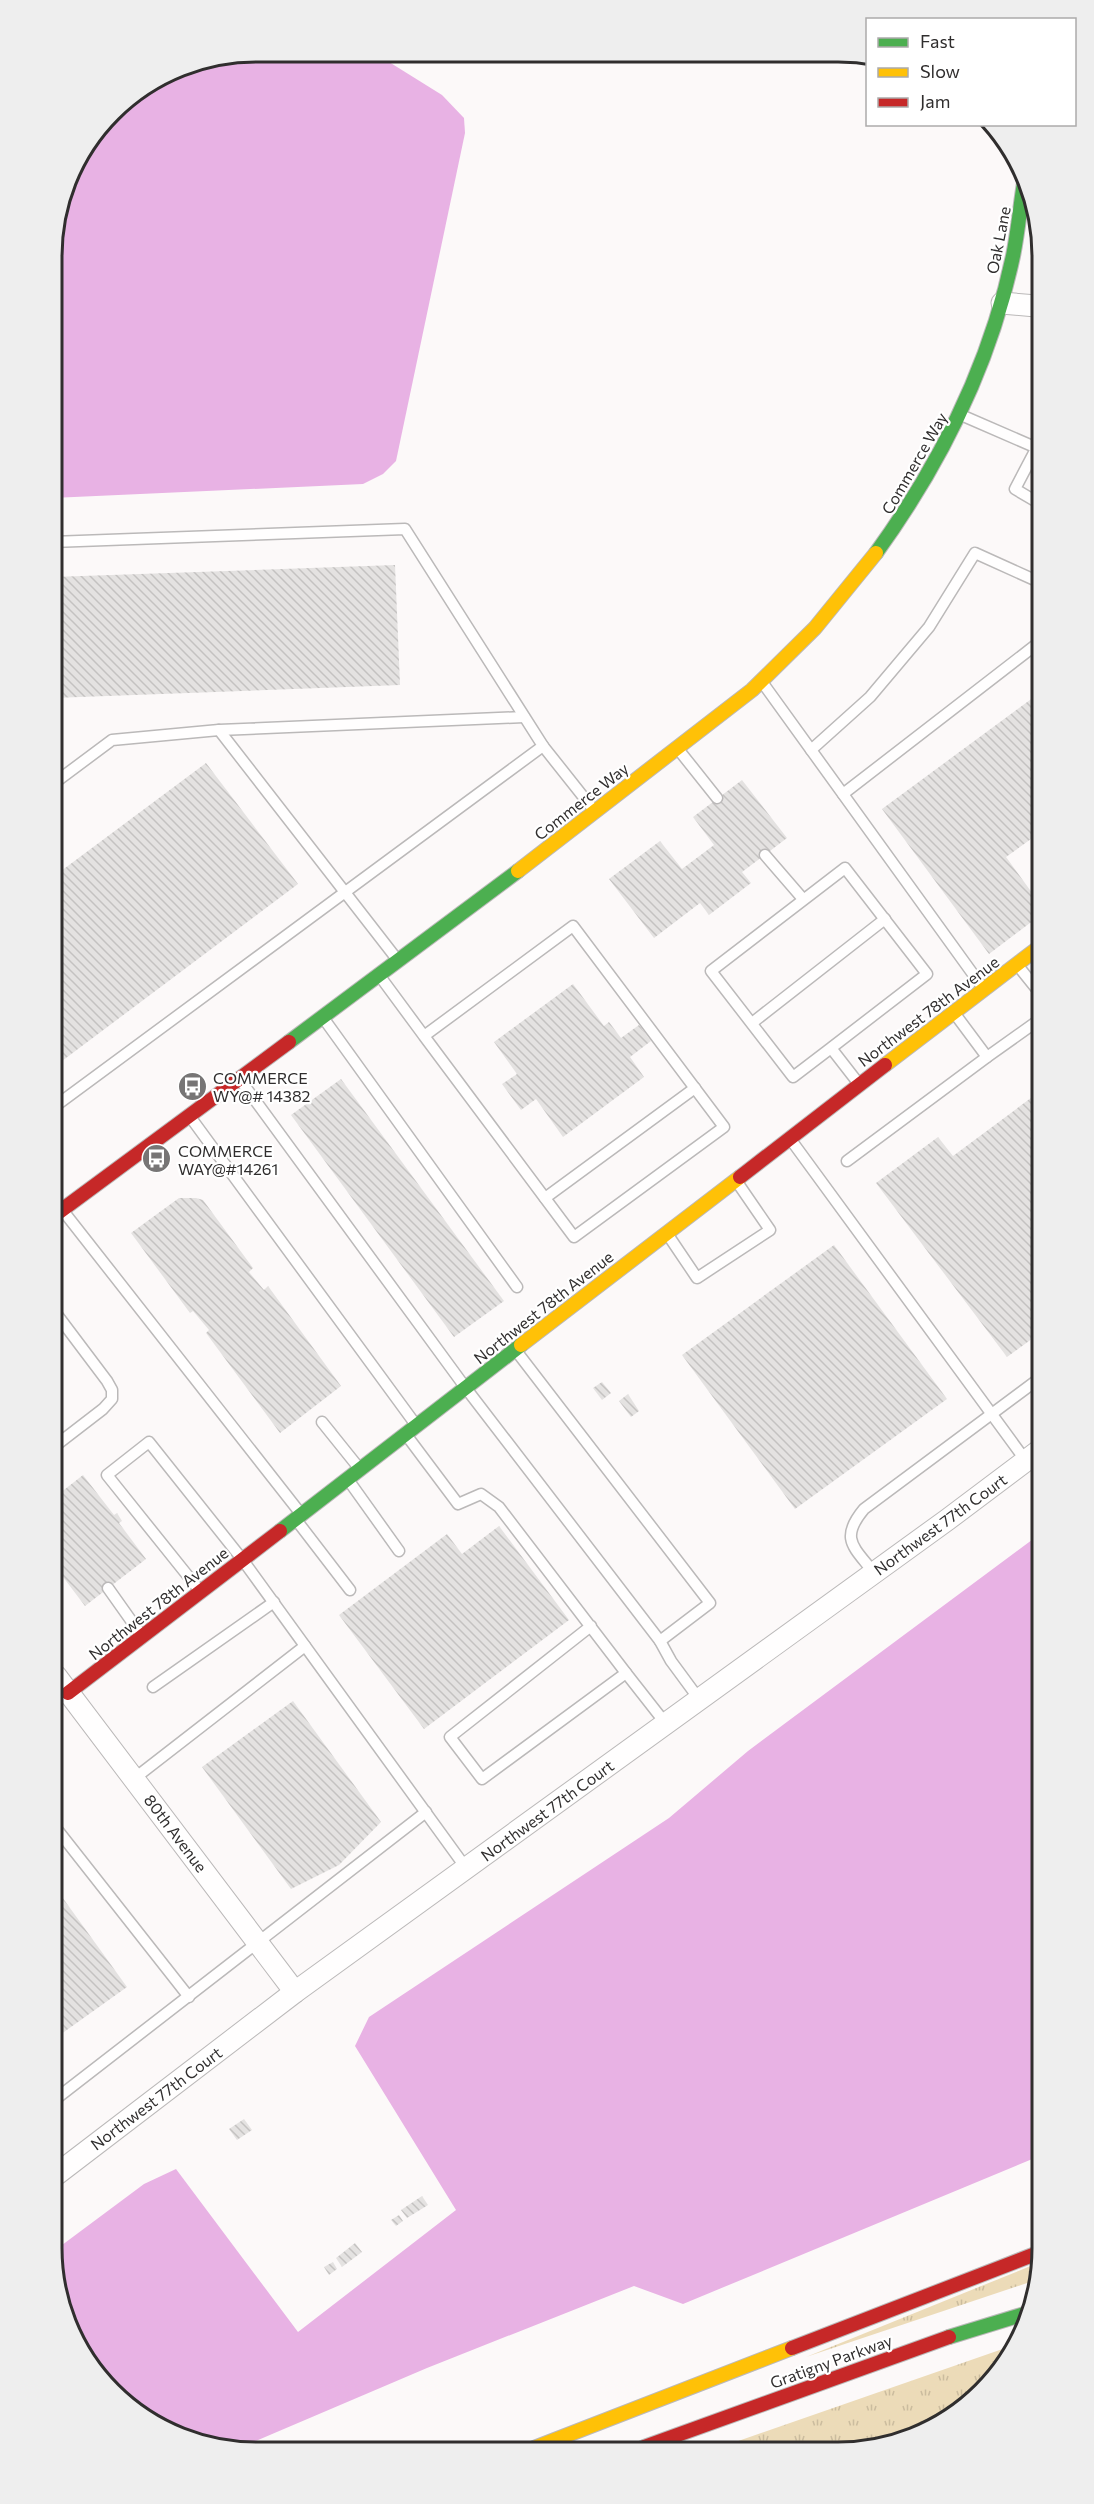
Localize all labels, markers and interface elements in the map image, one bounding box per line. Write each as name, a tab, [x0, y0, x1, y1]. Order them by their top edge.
legend	[866, 18, 1076, 126]
text: Fast	[920, 30, 955, 52]
text: Slow	[920, 60, 960, 82]
text: Jam	[920, 90, 950, 112]
street label: Oak Lane	[982, 205, 1014, 275]
street label: Commerce Way	[877, 409, 951, 517]
street label: Commerce Way	[530, 758, 632, 844]
street label: Northwest 78th Avenue	[854, 952, 1002, 1070]
place label: COMMERCE WY@# 14382	[213, 1068, 311, 1105]
bus stop icon: COMMERCE WY@# 14382	[176, 1070, 208, 1102]
place label: COMMERCE WAY@#14261	[178, 1141, 278, 1178]
bus stop icon: COMMERCE WAY@#14261	[141, 1143, 173, 1175]
street label: Northwest 78th Avenue	[470, 1247, 616, 1367]
street label: Northwest 77th Court	[870, 1469, 1010, 1579]
street label: Northwest 78th Avenue	[85, 1543, 231, 1663]
street label: Northwest 77th Court	[477, 1755, 617, 1865]
street label: 80th Avenue	[141, 1790, 211, 1876]
street label: Northwest 77th Court	[87, 2042, 226, 2154]
street label: Gratigny Parkway	[767, 2330, 895, 2392]

